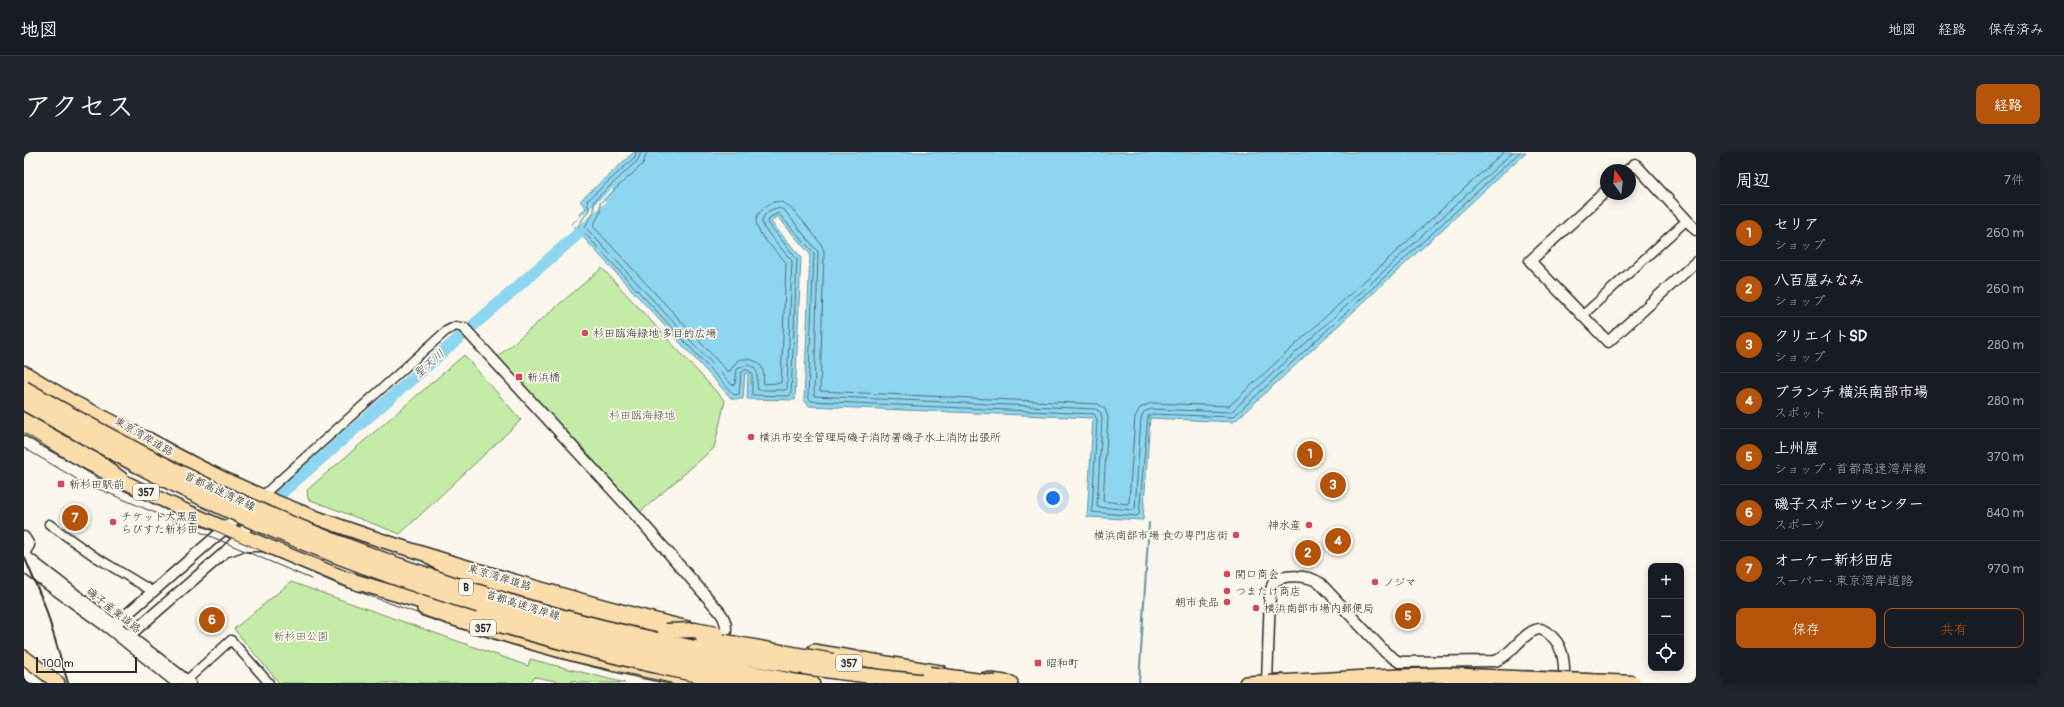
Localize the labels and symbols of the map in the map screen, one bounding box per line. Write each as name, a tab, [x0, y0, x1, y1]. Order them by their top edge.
north arrow	[1600, 164, 1636, 200]
place label: 杉田臨海緑地 多目的広場	[593, 327, 716, 340]
marker: 杉田臨海緑地 多目的広場	[580, 328, 590, 338]
water label: 聖天川	[411, 347, 448, 382]
place label: 新浜橋	[527, 371, 560, 384]
marker: 新浜橋	[514, 372, 524, 382]
park label: 杉田臨海緑地	[609, 409, 675, 422]
street label: 東京湾岸道路	[112, 414, 176, 459]
place label: 横浜市安全管理局磯子消防署磯子水上消防出張所	[759, 431, 1001, 444]
marker: 横浜市安全管理局磯子消防署磯子水上消防出張所	[746, 432, 756, 442]
pin: 1	[1297, 439, 1323, 469]
street label: 首都高速湾岸線	[182, 469, 257, 514]
pin: 3	[1320, 470, 1346, 500]
place label: 新杉田駅前	[69, 478, 124, 491]
marker: 新杉田駅前	[56, 479, 66, 489]
road number: 357	[133, 484, 159, 500]
your location	[1043, 488, 1063, 508]
pin: 7	[62, 503, 88, 533]
place label: チケット大黒屋 らびすた新杉田	[121, 510, 198, 536]
marker: チケット大黒屋 らびすた新杉田	[108, 517, 118, 527]
place label: 神水産	[1268, 519, 1301, 532]
marker: 神水産	[1304, 520, 1314, 530]
pin: 4	[1325, 526, 1351, 556]
place label: 横浜南部市場 食の専門店街	[1094, 529, 1228, 542]
marker: 横浜南部市場 食の専門店街	[1231, 530, 1241, 540]
pin: 2	[1295, 538, 1321, 568]
street label: 東京湾岸道路	[466, 562, 533, 593]
place label: 関口商会	[1235, 568, 1279, 581]
marker: 関口商会	[1222, 569, 1232, 579]
place label: ノジマ	[1383, 576, 1416, 589]
marker: ノジマ	[1370, 577, 1380, 587]
road number: B	[459, 579, 473, 595]
street label: 磯子産業道路	[84, 585, 144, 636]
place label: つまたけ商店	[1235, 585, 1301, 598]
marker: つまたけ商店	[1222, 586, 1232, 596]
street label: 首都高速湾岸線	[484, 588, 562, 623]
place label: 朝市食品	[1175, 596, 1219, 609]
marker: 朝市食品	[1222, 597, 1232, 607]
pin: 5	[1395, 601, 1421, 631]
place label: 横浜南部市場内郵便局	[1264, 602, 1374, 615]
marker: 横浜南部市場内郵便局	[1251, 603, 1261, 613]
pin: 6	[199, 605, 225, 635]
road number: 357	[470, 620, 496, 636]
park label: 新杉田公園	[274, 630, 329, 643]
scale bar	[36, 655, 137, 674]
road number: 357	[836, 655, 862, 671]
place label: 昭和町	[1046, 657, 1079, 670]
marker: 昭和町	[1033, 658, 1043, 668]

